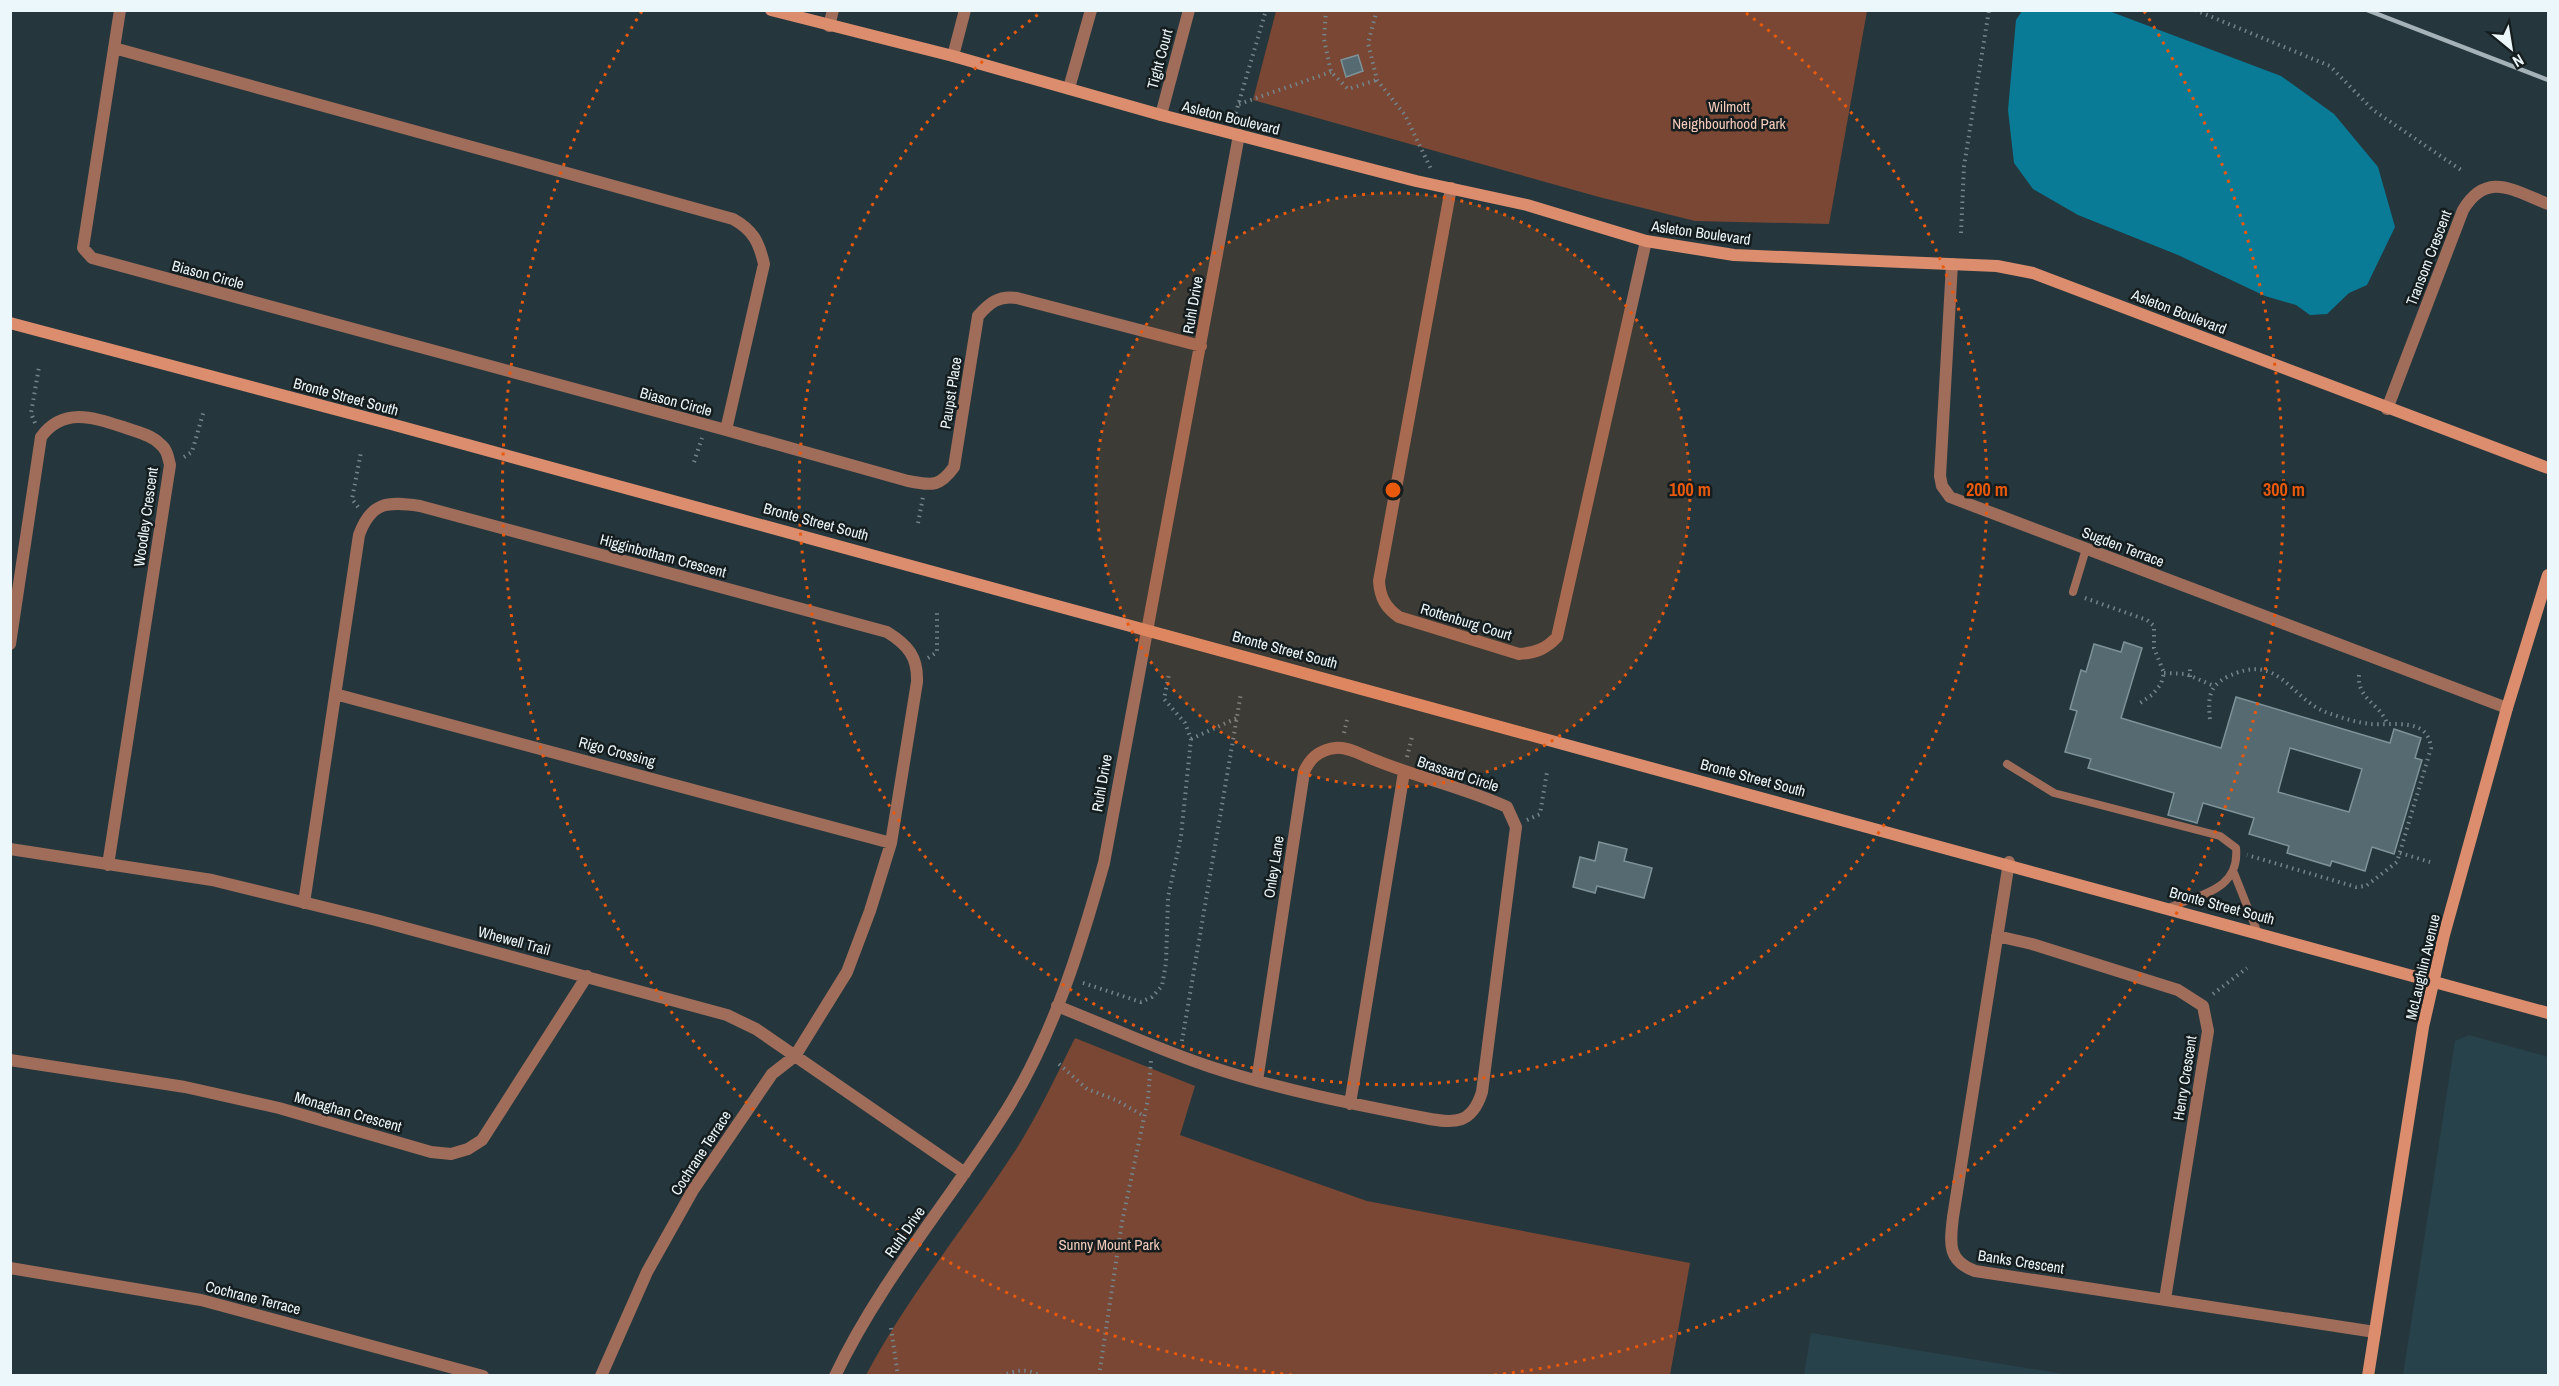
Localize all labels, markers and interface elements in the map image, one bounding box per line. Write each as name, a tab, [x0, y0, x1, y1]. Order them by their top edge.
north arrow	[2481, 18, 2541, 78]
street label: Tight Court	[1141, 26, 1178, 91]
text: N	[2509, 49, 2528, 73]
street label: Asleton Boulevard	[1179, 95, 1282, 140]
park label: Wilmott Neighbourhood Park	[1672, 96, 1787, 134]
street label: Transom Crescent	[2401, 207, 2457, 309]
street label: Asleton Boulevard	[1649, 215, 1752, 250]
street label: Biason Circle	[170, 255, 247, 294]
street label: Ruhl Drive	[1177, 274, 1208, 335]
street label: Asleton Boulevard	[2128, 283, 2230, 339]
street label: Paupst Place	[934, 355, 967, 430]
street label: Bronte Street South	[291, 372, 401, 421]
street label: Biason Circle	[638, 382, 715, 421]
street label: Woodley Crescent	[128, 465, 163, 568]
text: 100 m	[1669, 477, 1711, 502]
text: 200 m	[1966, 477, 2008, 502]
text: 300 m	[2263, 477, 2305, 502]
centre of rings	[1383, 480, 1403, 500]
street label: Bronte Street South	[761, 497, 871, 546]
street label: Sugden Terrace	[2079, 521, 2168, 572]
street label: Higginbotham Crescent	[598, 529, 729, 583]
street label: Rottenburg Court	[1418, 598, 1515, 646]
street label: Bronte Street South	[1230, 625, 1340, 674]
street label: Rigo Crossing	[576, 731, 658, 772]
street label: Brassard Circle	[1415, 750, 1502, 797]
street label: Ruhl Drive	[1086, 752, 1117, 813]
street label: Bronte Street South	[1698, 753, 1808, 802]
street label: Onley Lane	[1258, 834, 1289, 900]
street label: Bronte Street South	[2167, 881, 2277, 930]
street label: McLaughlin Avenue	[2400, 912, 2445, 1022]
street label: Whewell Trail	[476, 921, 553, 960]
street label: Henry Crescent	[2167, 1034, 2202, 1122]
street label: Monaghan Crescent	[292, 1086, 405, 1137]
street label: Cochrane Terrace	[665, 1106, 736, 1199]
street label: Ruhl Drive	[879, 1202, 930, 1262]
park label: Sunny Mount Park	[1058, 1234, 1160, 1255]
street label: Banks Crescent	[1977, 1244, 2066, 1279]
street label: Cochrane Terrace	[203, 1276, 303, 1320]

